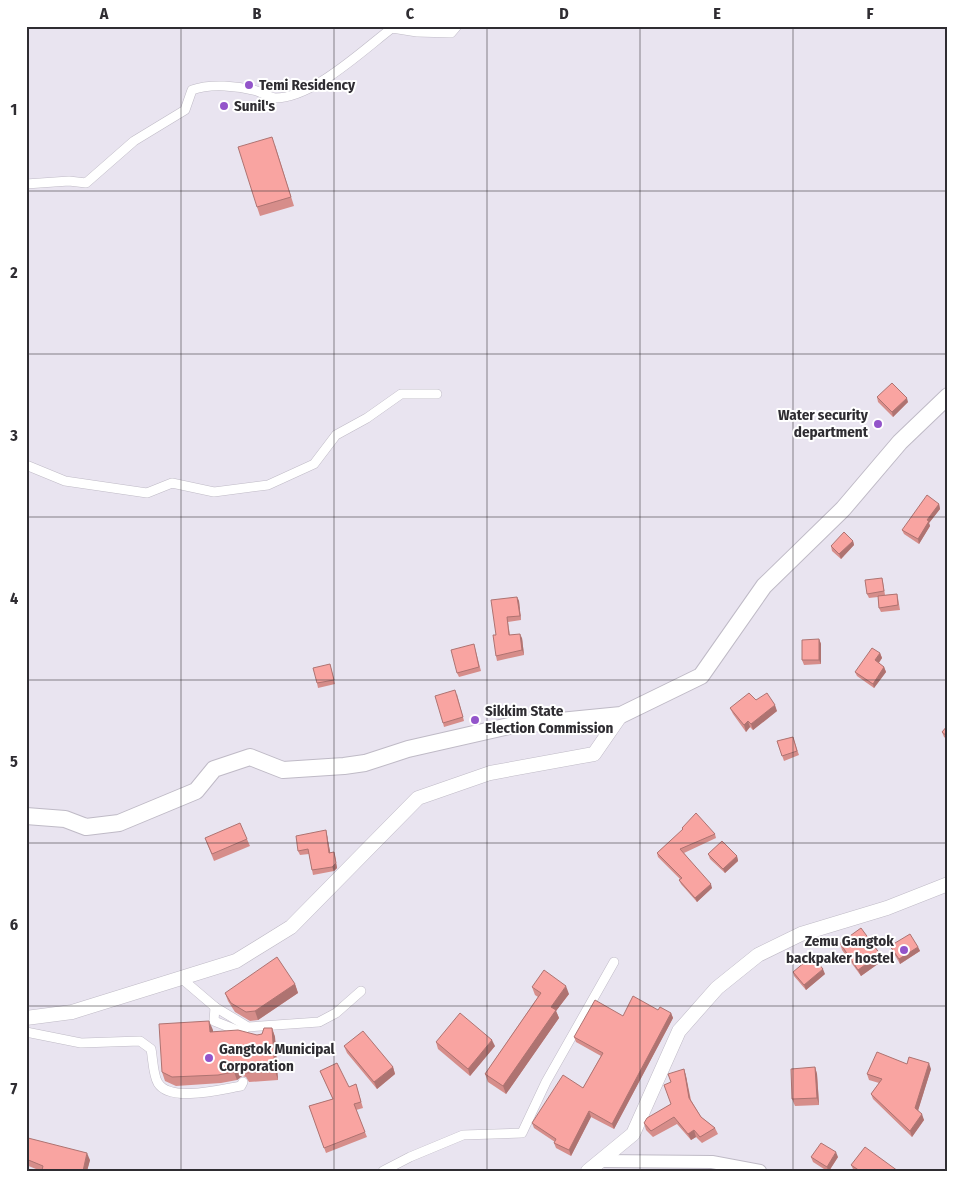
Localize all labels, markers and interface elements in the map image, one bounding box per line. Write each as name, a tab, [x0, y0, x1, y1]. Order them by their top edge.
text: A	[99, 4, 109, 23]
text: B	[253, 4, 262, 23]
text: C	[406, 4, 415, 23]
text: D	[559, 4, 569, 23]
text: E	[713, 4, 721, 23]
text: F	[866, 4, 874, 23]
place label: Temi Residency	[259, 76, 356, 94]
marker: Temi Residency	[243, 79, 255, 91]
place label: Sunil's	[234, 97, 275, 115]
text: 1	[11, 100, 17, 119]
marker: Sunil's	[218, 100, 230, 112]
text: 2	[9, 263, 18, 282]
place label: Water security department	[778, 406, 869, 441]
marker: Water security department	[872, 418, 884, 430]
text: 3	[9, 426, 18, 445]
text: 4	[10, 589, 18, 608]
place label: Sikkim State Election Commission	[485, 702, 614, 737]
marker: Sikkim State Election Commission	[469, 714, 481, 726]
text: 5	[10, 752, 18, 771]
text: 6	[10, 915, 18, 934]
place label: Zemu Gangtok backpaker hostel	[786, 932, 895, 967]
marker: Zemu Gangtok backpaker hostel	[898, 944, 910, 956]
place label: Gangtok Municipal Corporation	[219, 1040, 335, 1075]
marker: Gangtok Municipal Corporation	[203, 1052, 215, 1064]
text: 7	[11, 1079, 18, 1098]

